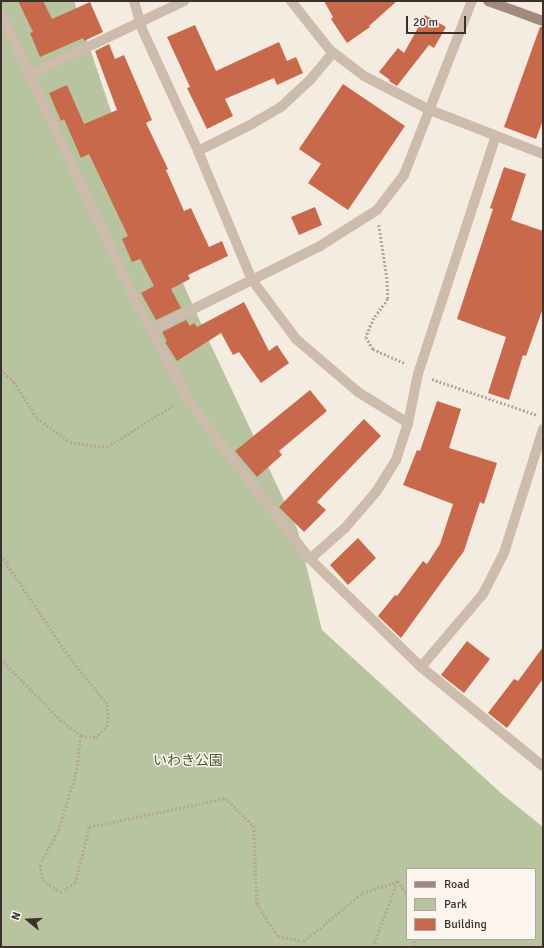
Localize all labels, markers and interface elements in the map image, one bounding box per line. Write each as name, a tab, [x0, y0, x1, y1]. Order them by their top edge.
scale bar	[408, 8, 468, 34]
text: 20 m	[413, 15, 438, 30]
park label: いわき公園	[153, 753, 223, 769]
legend	[406, 868, 536, 940]
text: Road	[444, 877, 470, 892]
text: Park	[444, 897, 467, 912]
north arrow	[8, 900, 48, 940]
text: N	[9, 910, 23, 922]
text: Building	[444, 917, 487, 932]

